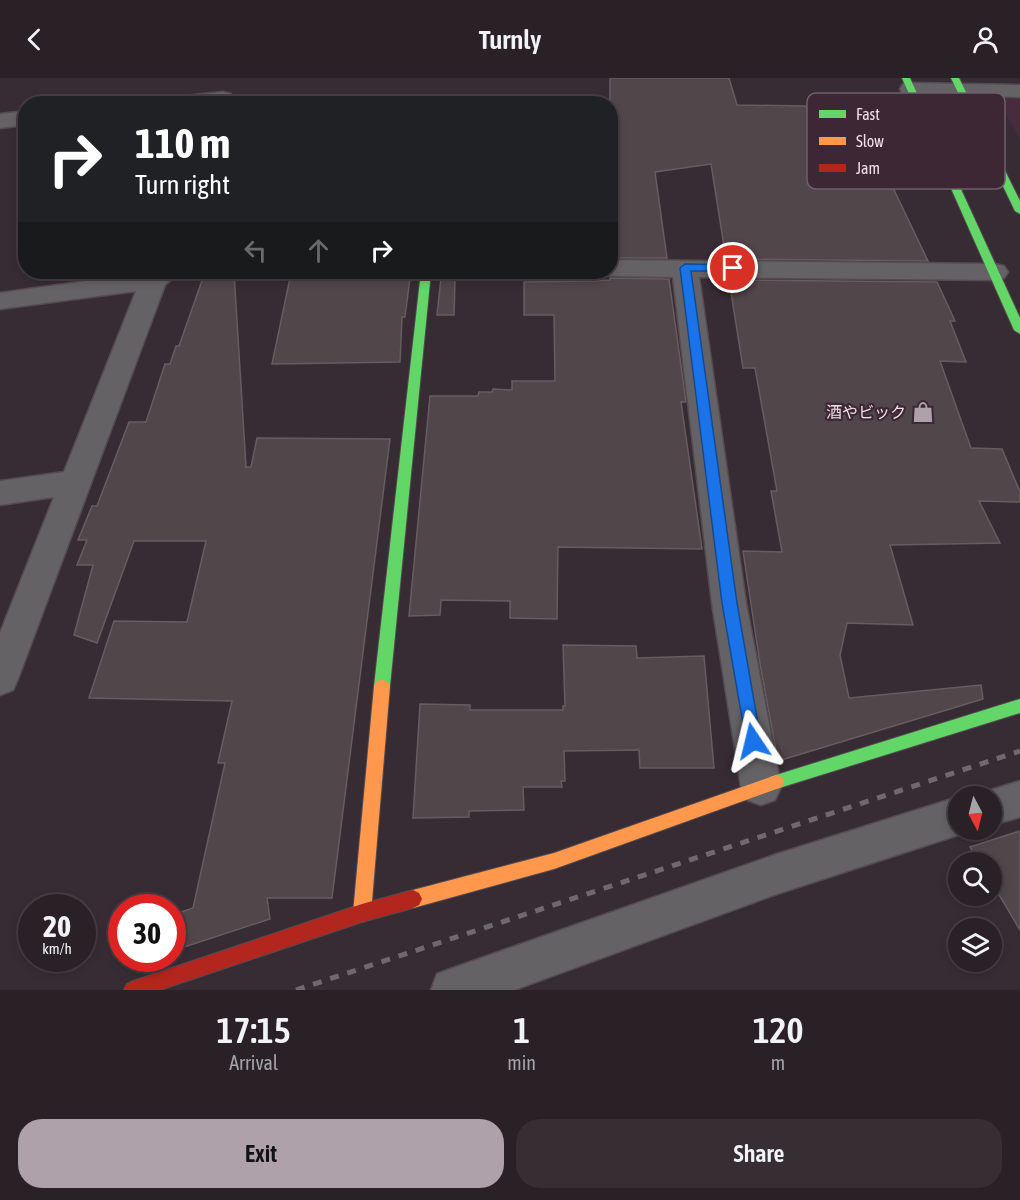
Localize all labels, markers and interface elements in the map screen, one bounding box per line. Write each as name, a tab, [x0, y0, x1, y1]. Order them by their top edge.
icon: back	[18, 23, 51, 56]
icon: person	[969, 23, 1002, 56]
text: Turnly	[479, 24, 541, 55]
legend	[807, 93, 1005, 189]
text: Fast	[856, 105, 880, 123]
text: 110 m	[135, 119, 230, 167]
icon: right	[36, 120, 114, 198]
text: Slow	[856, 132, 884, 150]
text: Jam	[856, 159, 880, 177]
text: Turn right	[135, 169, 230, 200]
icon: left	[239, 234, 272, 267]
icon: ahead	[302, 234, 335, 267]
icon: right	[365, 234, 398, 267]
pin	[707, 242, 758, 293]
icon: arrive	[716, 251, 749, 284]
shop icon: 酒やビック	[911, 400, 935, 424]
place label: 酒やビック	[826, 403, 906, 421]
position arrow	[721, 709, 785, 773]
north arrow	[948, 786, 1002, 840]
map controls	[948, 786, 1002, 972]
button: search	[948, 852, 1002, 906]
speed limit sign: 30	[108, 894, 186, 972]
text: 20	[43, 909, 71, 943]
button: layers	[948, 918, 1002, 972]
text: km/h	[42, 940, 72, 957]
text: 17:15	[217, 1009, 291, 1051]
text: 1	[513, 1009, 530, 1051]
text: 120	[753, 1009, 803, 1051]
text: Arrival	[229, 1051, 278, 1074]
text: min	[507, 1051, 536, 1074]
text: m	[771, 1051, 785, 1074]
button: Exit	[18, 1119, 504, 1188]
button: Share	[516, 1119, 1002, 1188]

